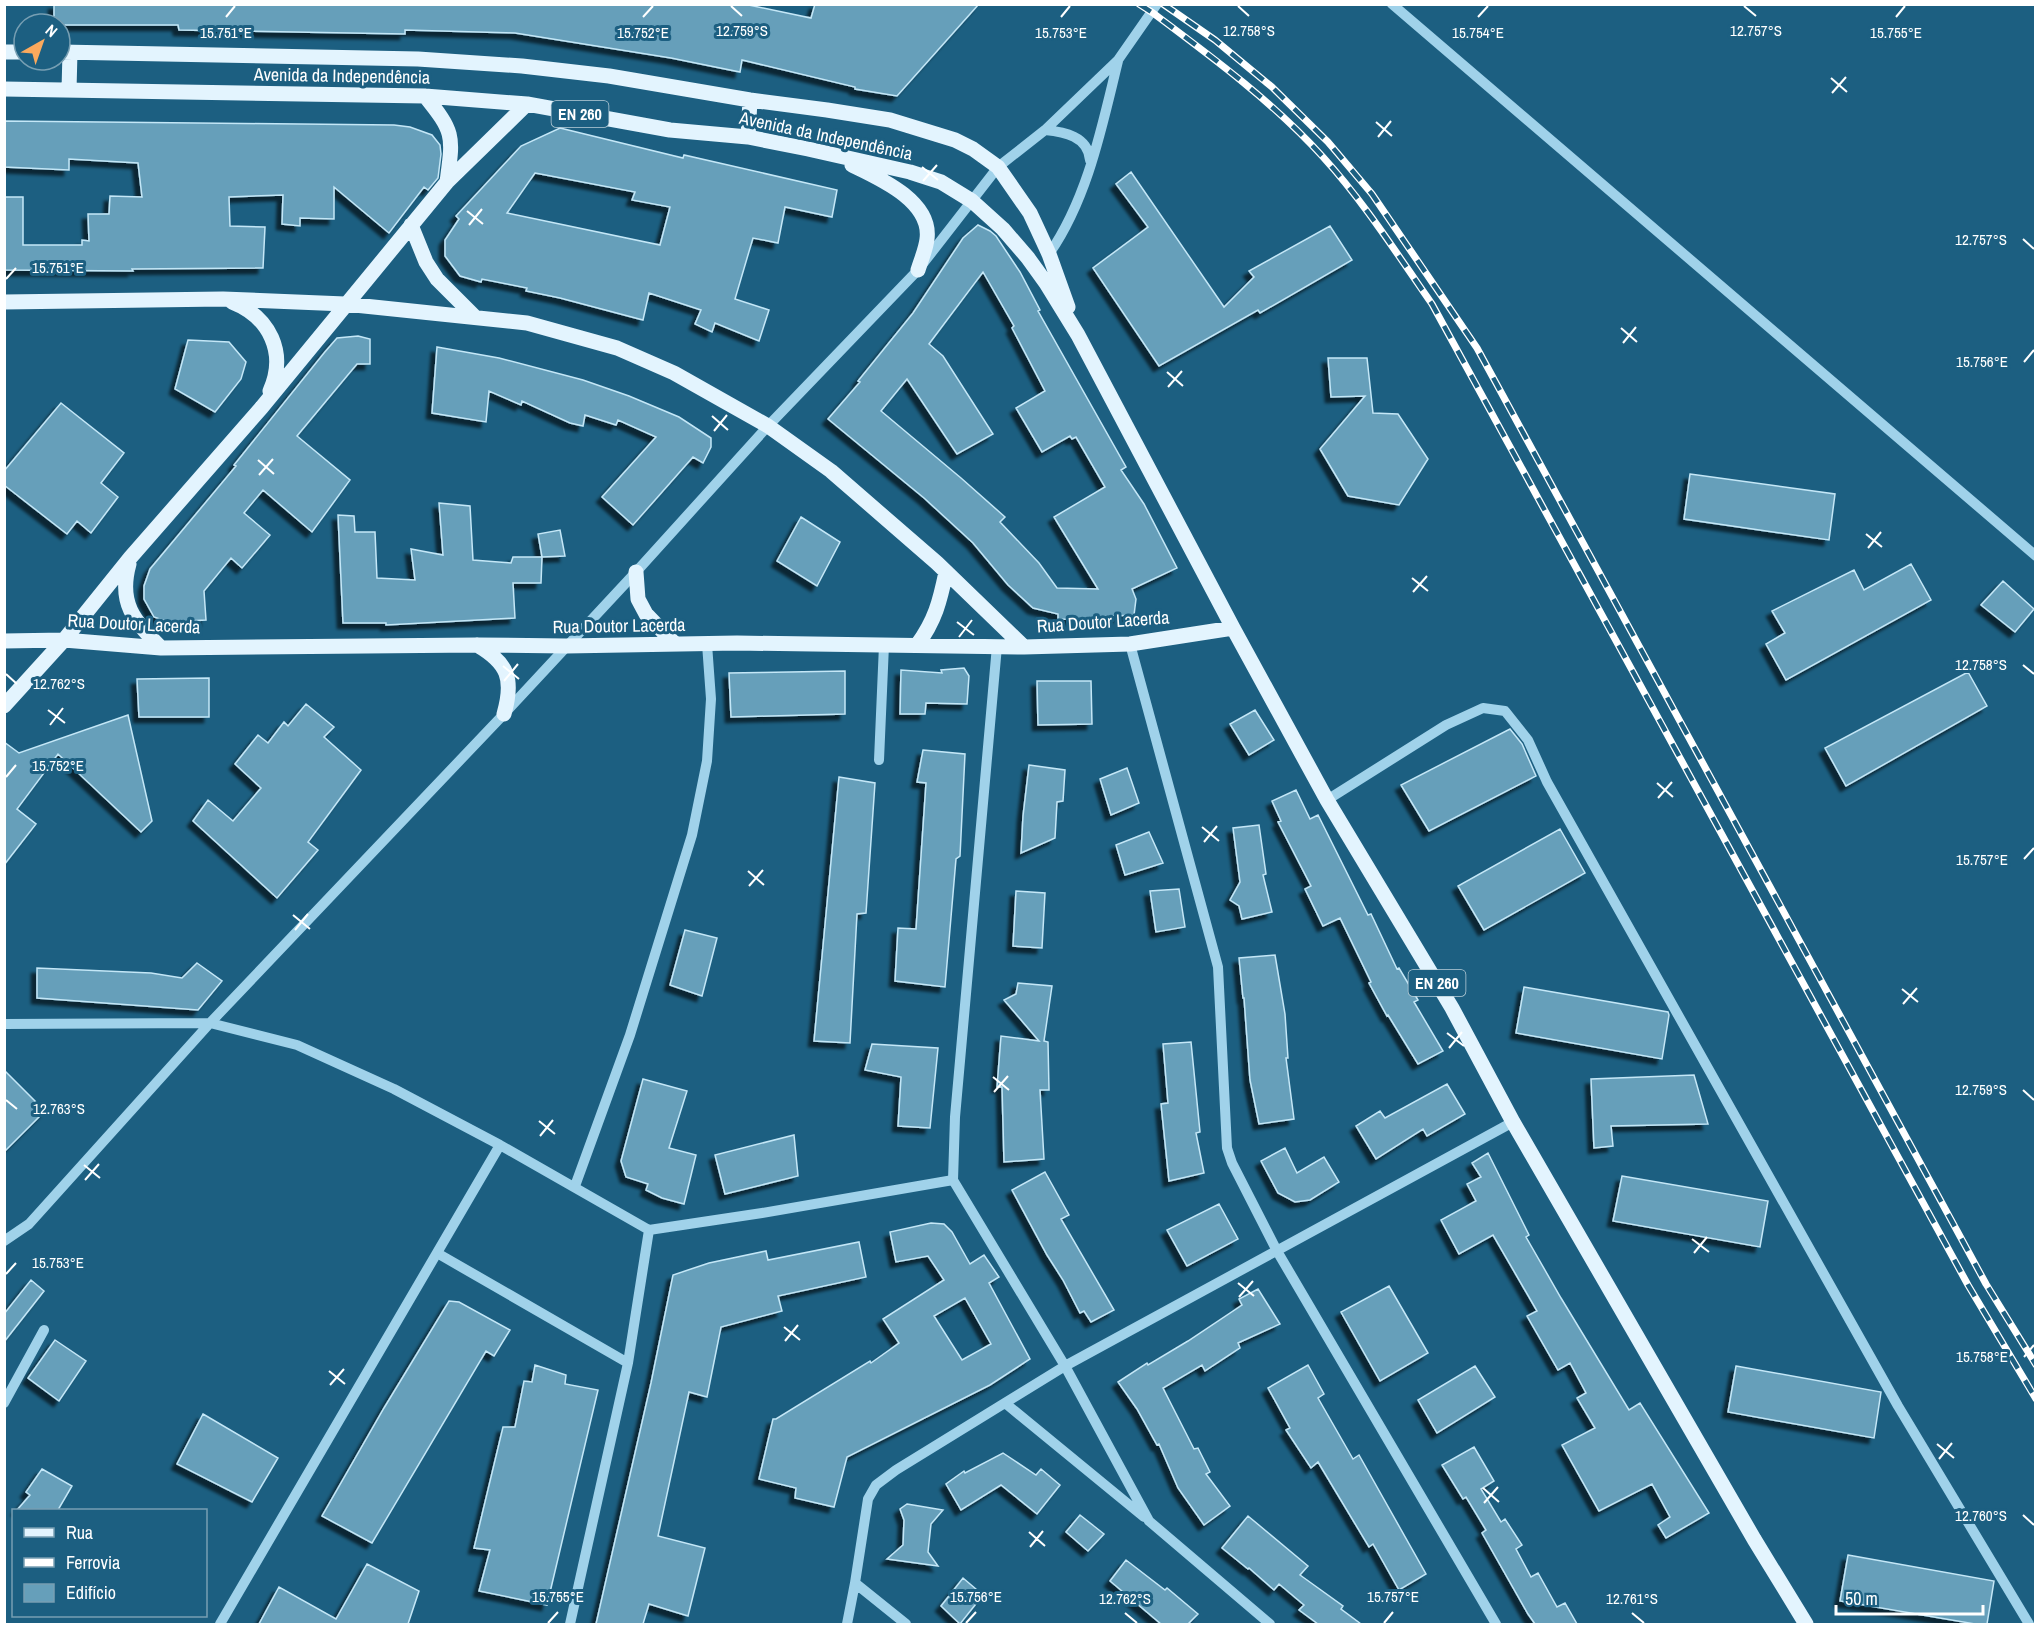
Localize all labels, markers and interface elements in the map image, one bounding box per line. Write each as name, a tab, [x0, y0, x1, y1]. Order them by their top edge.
north arrow	[12, 12, 72, 72]
text: N	[41, 19, 62, 42]
text: 12.759°S	[716, 20, 768, 41]
text: 12.758°S	[1223, 20, 1275, 41]
text: 12.757°S	[1730, 20, 1782, 41]
text: 15.751°E	[200, 22, 252, 43]
text: 15.752°E	[617, 22, 669, 43]
text: 15.753°E	[1035, 22, 1087, 43]
text: 15.754°E	[1452, 22, 1504, 43]
text: 15.755°E	[1870, 22, 1922, 43]
street label: Avenida da Independência	[253, 61, 430, 90]
road number: EN 260	[552, 101, 608, 127]
street label: Avenida da Independência	[736, 105, 915, 166]
text: 12.757°S	[1955, 229, 2007, 250]
text: 15.751°E	[32, 257, 84, 278]
text: 15.756°E	[1956, 351, 2008, 372]
street label: Rua Doutor Lacerda	[1036, 604, 1170, 639]
street label: Rua Doutor Lacerda	[67, 608, 201, 639]
street label: Rua Doutor Lacerda	[552, 612, 686, 639]
text: 12.758°S	[1955, 654, 2007, 675]
text: 12.762°S	[33, 673, 85, 694]
text: 15.752°E	[32, 755, 84, 776]
text: 15.757°E	[1956, 849, 2008, 870]
road number: EN 260	[1408, 970, 1466, 996]
text: 12.759°S	[1955, 1079, 2007, 1100]
text: 12.763°S	[33, 1098, 85, 1119]
text: 15.753°E	[32, 1252, 84, 1273]
text: 15.758°E	[1956, 1346, 2008, 1367]
text: 12.760°S	[1955, 1505, 2007, 1526]
legend	[12, 1509, 207, 1617]
text: Rua	[66, 1520, 93, 1545]
text: Ferrovia	[66, 1550, 120, 1575]
scale bar	[1836, 1578, 1983, 1616]
text: Edifício	[66, 1580, 116, 1605]
text: 15.755°E	[532, 1586, 584, 1607]
text: 15.756°E	[950, 1586, 1002, 1607]
text: 15.757°E	[1367, 1586, 1419, 1607]
text: 50 m	[1845, 1586, 1878, 1611]
text: 12.762°S	[1099, 1588, 1151, 1609]
text: 12.761°S	[1606, 1588, 1658, 1609]

